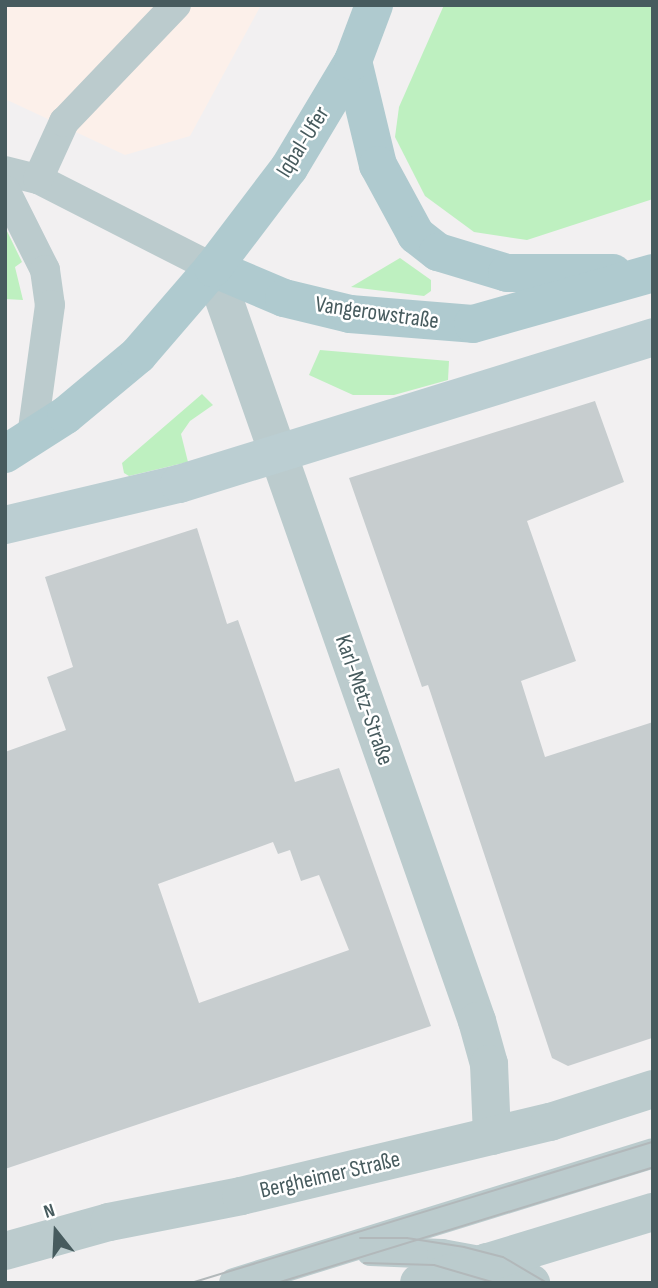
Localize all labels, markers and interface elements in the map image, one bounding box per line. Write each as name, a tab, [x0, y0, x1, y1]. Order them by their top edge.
street label: Iqbal-Ufer	[270, 101, 336, 183]
street label: Vangerowstraße	[313, 291, 441, 335]
street label: Karl-Metz-Straße	[329, 631, 399, 769]
street label: Bergheimer Straße	[257, 1145, 403, 1205]
north arrow	[21, 1197, 91, 1267]
text: N	[41, 1199, 58, 1224]

